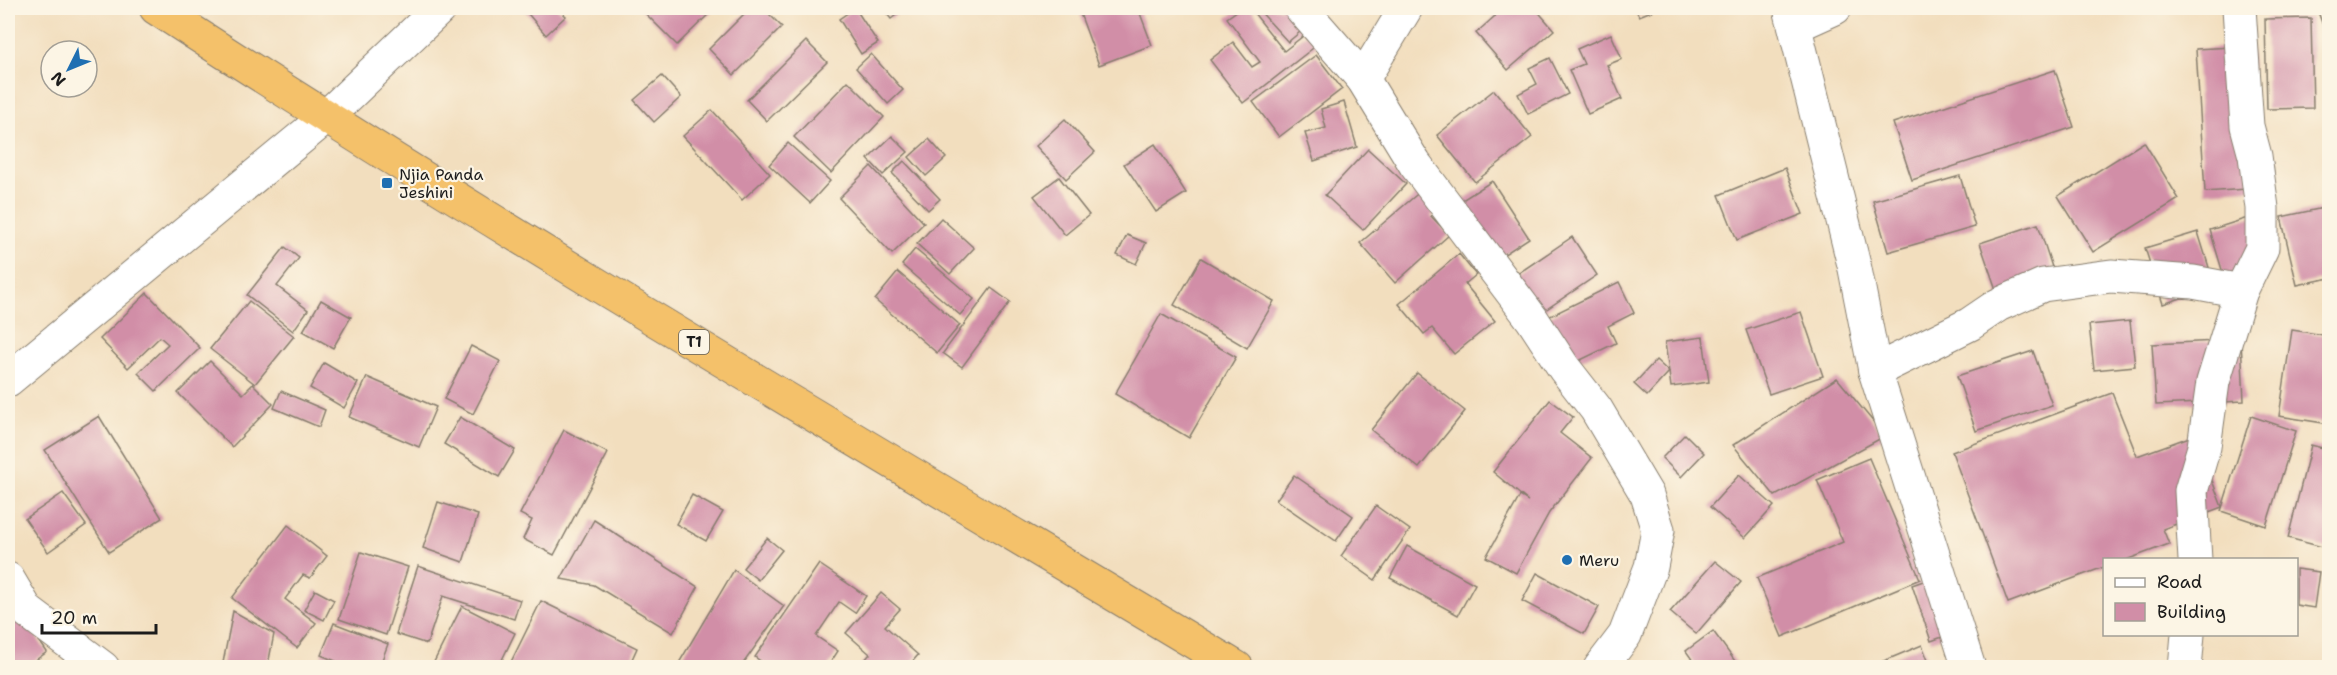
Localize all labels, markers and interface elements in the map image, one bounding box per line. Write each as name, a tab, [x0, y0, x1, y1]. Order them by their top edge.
north arrow	[39, 39, 99, 99]
text: N	[46, 67, 70, 91]
place label: Njia Panda Jeshini	[399, 164, 484, 203]
marker: Njia Panda Jeshini	[380, 176, 394, 190]
road number: T1	[679, 330, 709, 354]
place label: Meru	[1579, 550, 1619, 571]
marker: Meru	[1560, 553, 1574, 567]
legend	[2103, 558, 2298, 636]
text: Road	[2157, 570, 2202, 594]
scale bar	[42, 597, 156, 635]
text: Building	[2157, 600, 2226, 624]
text: 20 m	[51, 606, 97, 630]

